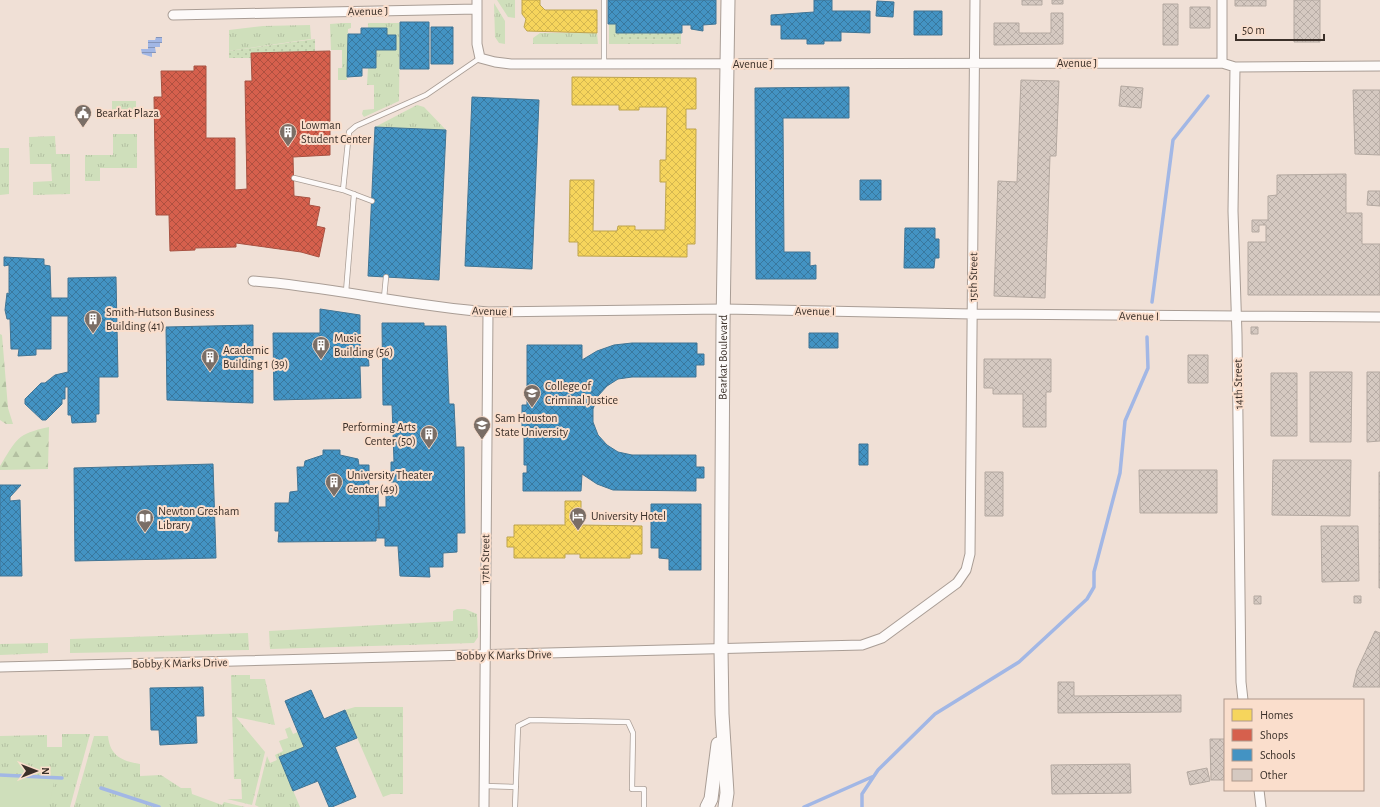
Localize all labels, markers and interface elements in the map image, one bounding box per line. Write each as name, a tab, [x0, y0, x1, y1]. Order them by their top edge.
street label: Avenue J	[348, 5, 388, 17]
scale bar	[1236, 16, 1324, 42]
text: 50 m	[1242, 24, 1265, 36]
street label: Avenue J	[1057, 57, 1097, 69]
street label: Avenue J	[733, 58, 773, 70]
public building icon: Bearkat Plaza	[73, 103, 93, 128]
place label: Bearkat Plaza	[96, 107, 159, 119]
place label: Lowman Student Center	[301, 119, 371, 145]
building icon: Lowman Student Center	[278, 122, 298, 147]
street label: 15th Street	[967, 252, 979, 302]
street label: Avenue I	[472, 304, 512, 318]
street label: Avenue I	[795, 305, 835, 317]
place label: Smith-Hutson Business Building (41)	[106, 306, 214, 332]
building icon: Smith-Hutson Business Building (41)	[83, 309, 103, 334]
street label: Avenue I	[1119, 310, 1159, 322]
street label: Bearkat Boulevard	[717, 315, 729, 400]
place label: Music Building (56)	[334, 332, 393, 358]
building icon: Music Building (56)	[311, 335, 331, 360]
place label: Academic Building 1 (39)	[223, 344, 288, 370]
building icon: Academic Building 1 (39)	[200, 347, 220, 372]
street label: 14th Street	[1232, 359, 1244, 409]
place label: College of Criminal Justice	[545, 380, 618, 406]
school or university icon: College of Criminal Justice	[522, 383, 542, 408]
place label: Sam Houston State University	[495, 412, 568, 439]
school or university icon: Sam Houston State University	[472, 415, 492, 440]
place label: Performing Arts Center (50)	[342, 421, 416, 447]
building icon: Performing Arts Center (50)	[419, 424, 439, 449]
place label: University Theater Center (49)	[347, 469, 432, 495]
building icon: University Theater Center (49)	[324, 472, 344, 497]
place label: Newton Gresham Library	[158, 505, 239, 532]
hotel icon: University Hotel	[568, 506, 588, 531]
library icon: Newton Gresham Library	[135, 508, 155, 533]
place label: University Hotel	[591, 510, 666, 523]
street label: 17th Street	[479, 534, 491, 584]
street label: Bobby K Marks Drive	[456, 648, 552, 663]
street label: Bobby K Marks Drive	[132, 656, 228, 671]
legend	[1224, 699, 1364, 791]
text: Homes	[1260, 709, 1293, 721]
text: Shops	[1260, 729, 1288, 741]
text: Schools	[1260, 749, 1295, 761]
north arrow	[16, 751, 56, 791]
text: N	[40, 767, 51, 775]
text: Other	[1260, 769, 1287, 781]

